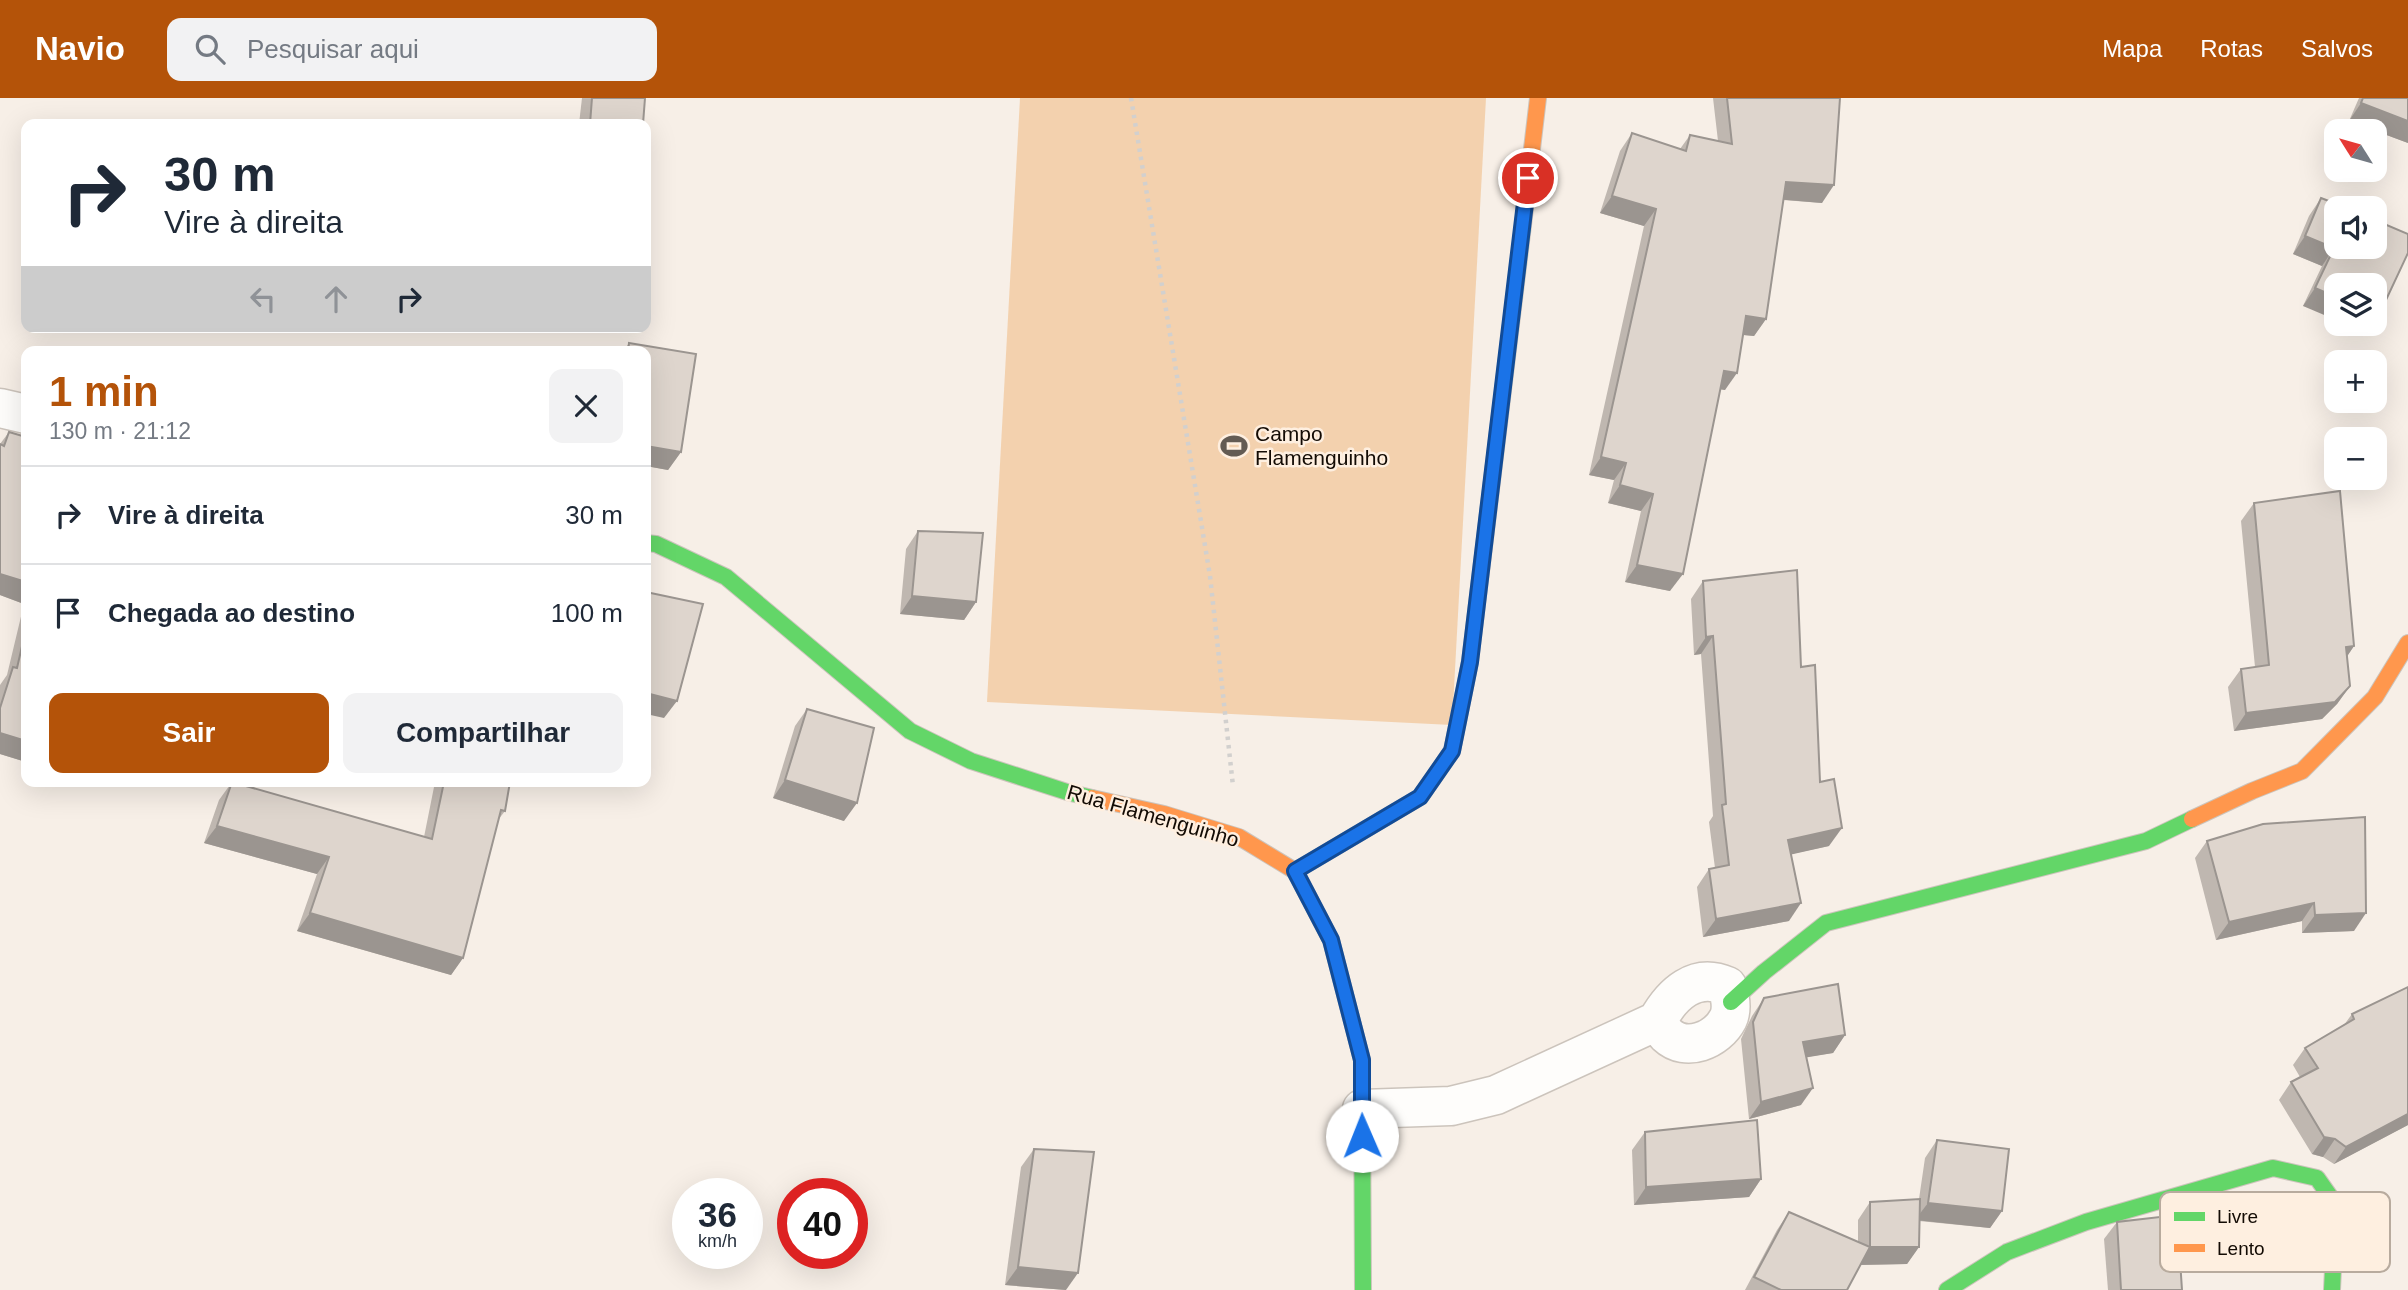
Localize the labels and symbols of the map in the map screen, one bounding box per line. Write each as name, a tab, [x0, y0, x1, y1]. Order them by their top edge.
north arrow	[2324, 119, 2387, 182]
pin	[1498, 148, 1558, 208]
place label: Campo Flamenguinho	[1255, 422, 1388, 469]
sports icon: Campo Flamenguinho	[1219, 431, 1249, 461]
street label: Rua Flamenguinho	[1065, 780, 1242, 851]
position arrow	[1325, 1099, 1399, 1173]
speed limit sign: 40	[777, 1178, 868, 1269]
legend	[2160, 1192, 2390, 1272]
text: Livre	[2217, 1206, 2258, 1227]
text: Lento	[2217, 1238, 2265, 1259]

